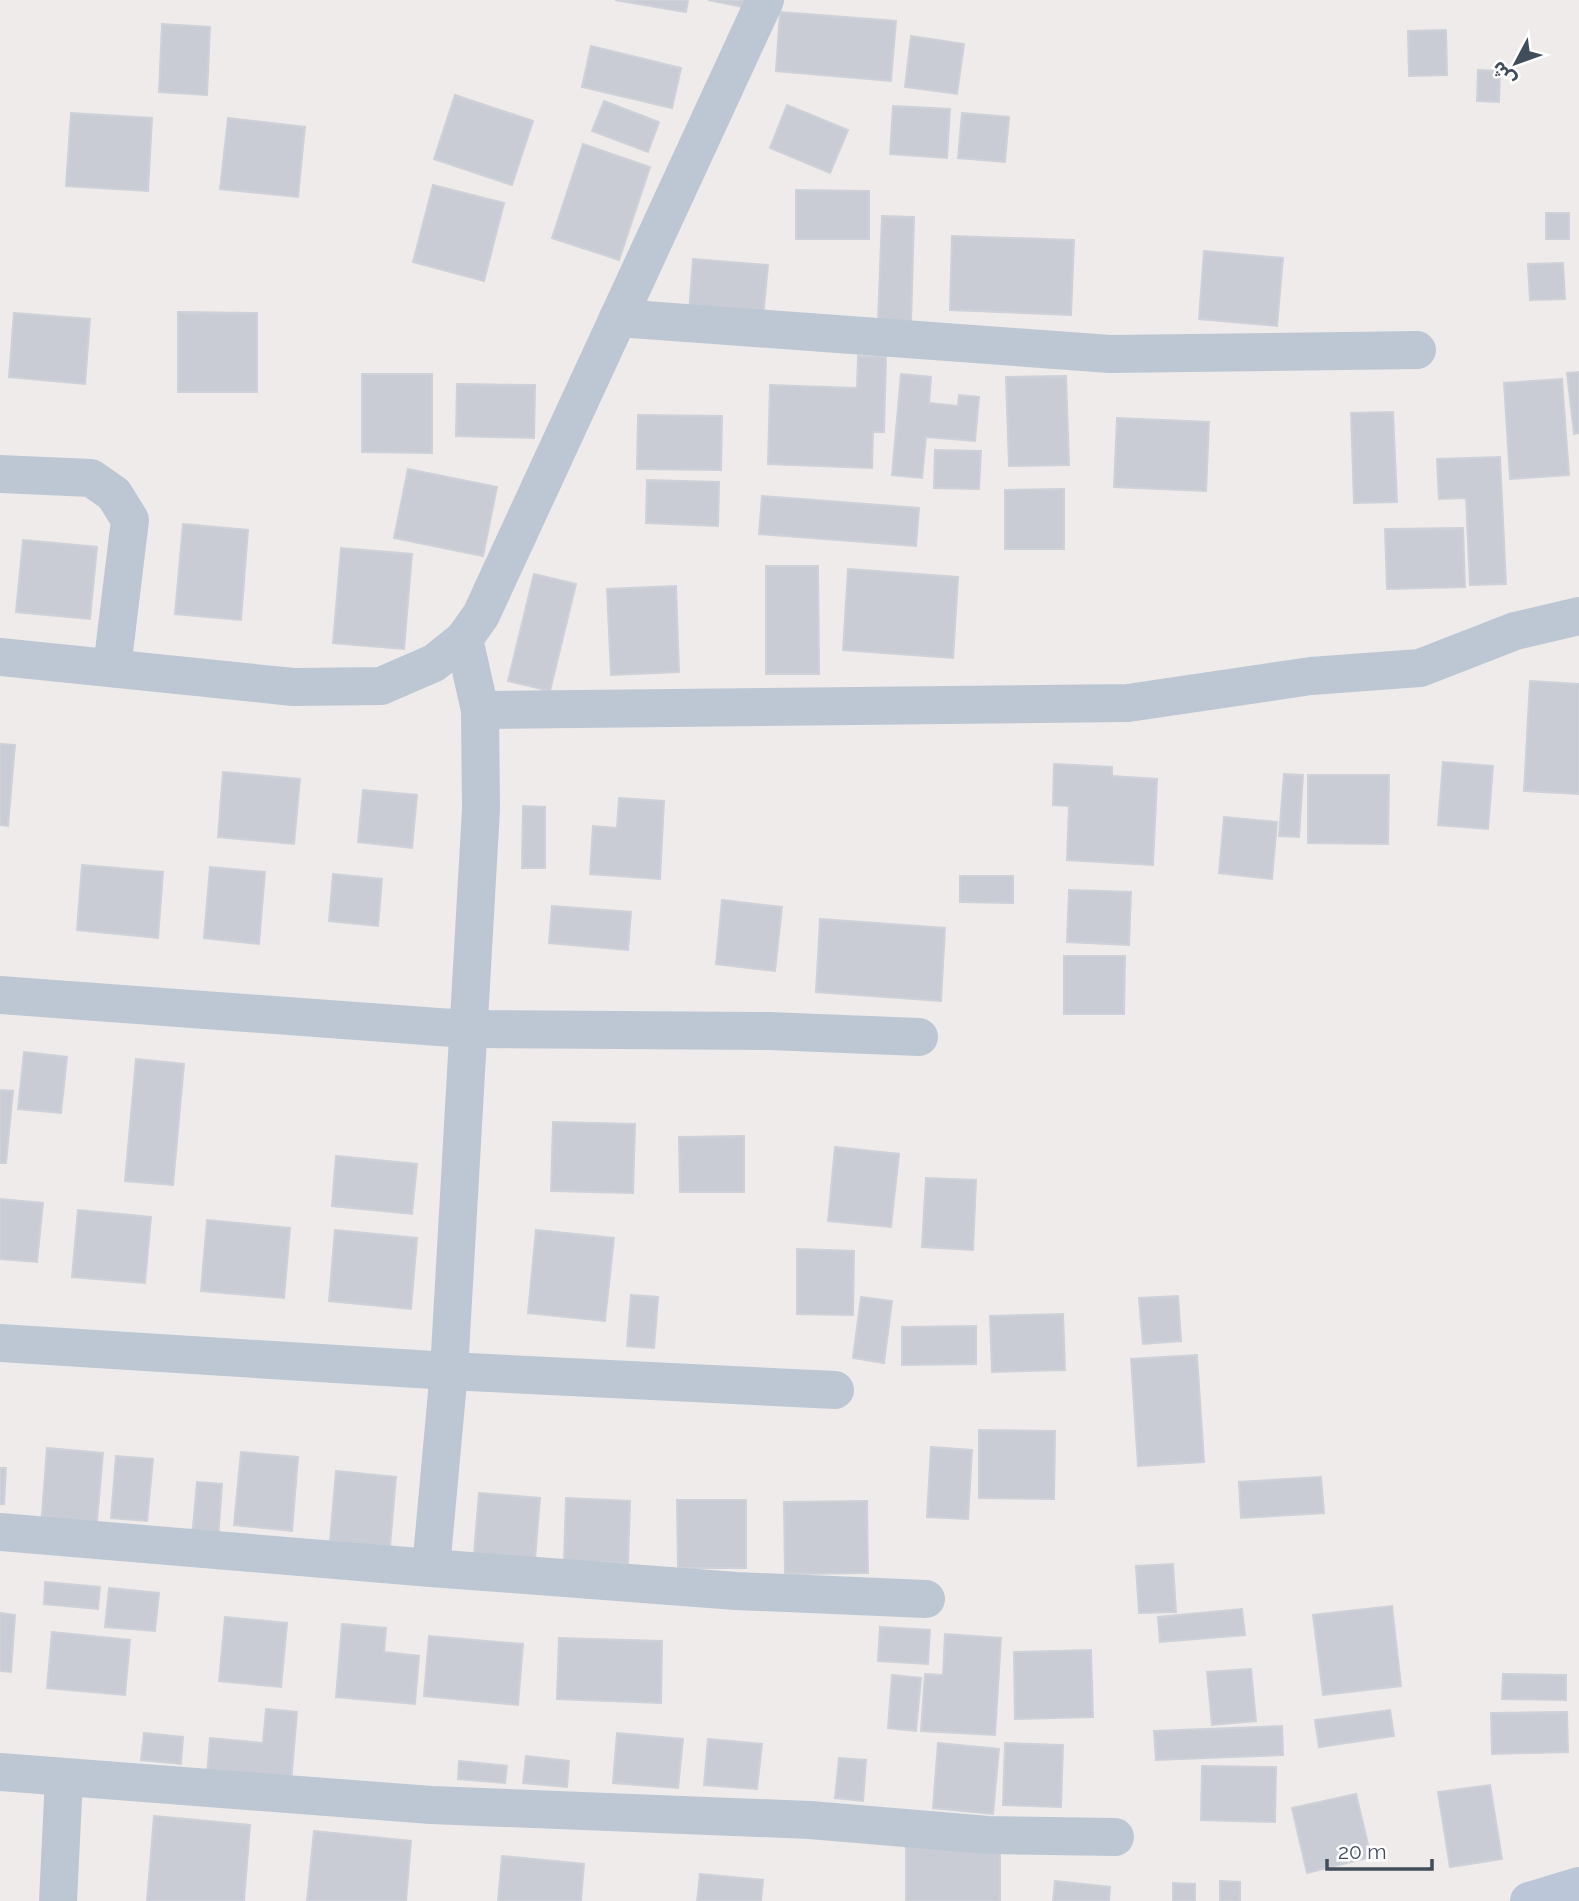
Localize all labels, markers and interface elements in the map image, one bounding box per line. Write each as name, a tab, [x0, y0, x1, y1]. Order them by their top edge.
north arrow	[1481, 28, 1551, 98]
text: ش	[1486, 57, 1520, 91]
scale bar	[1327, 1828, 1432, 1872]
text: 20 m	[1338, 1839, 1386, 1864]

